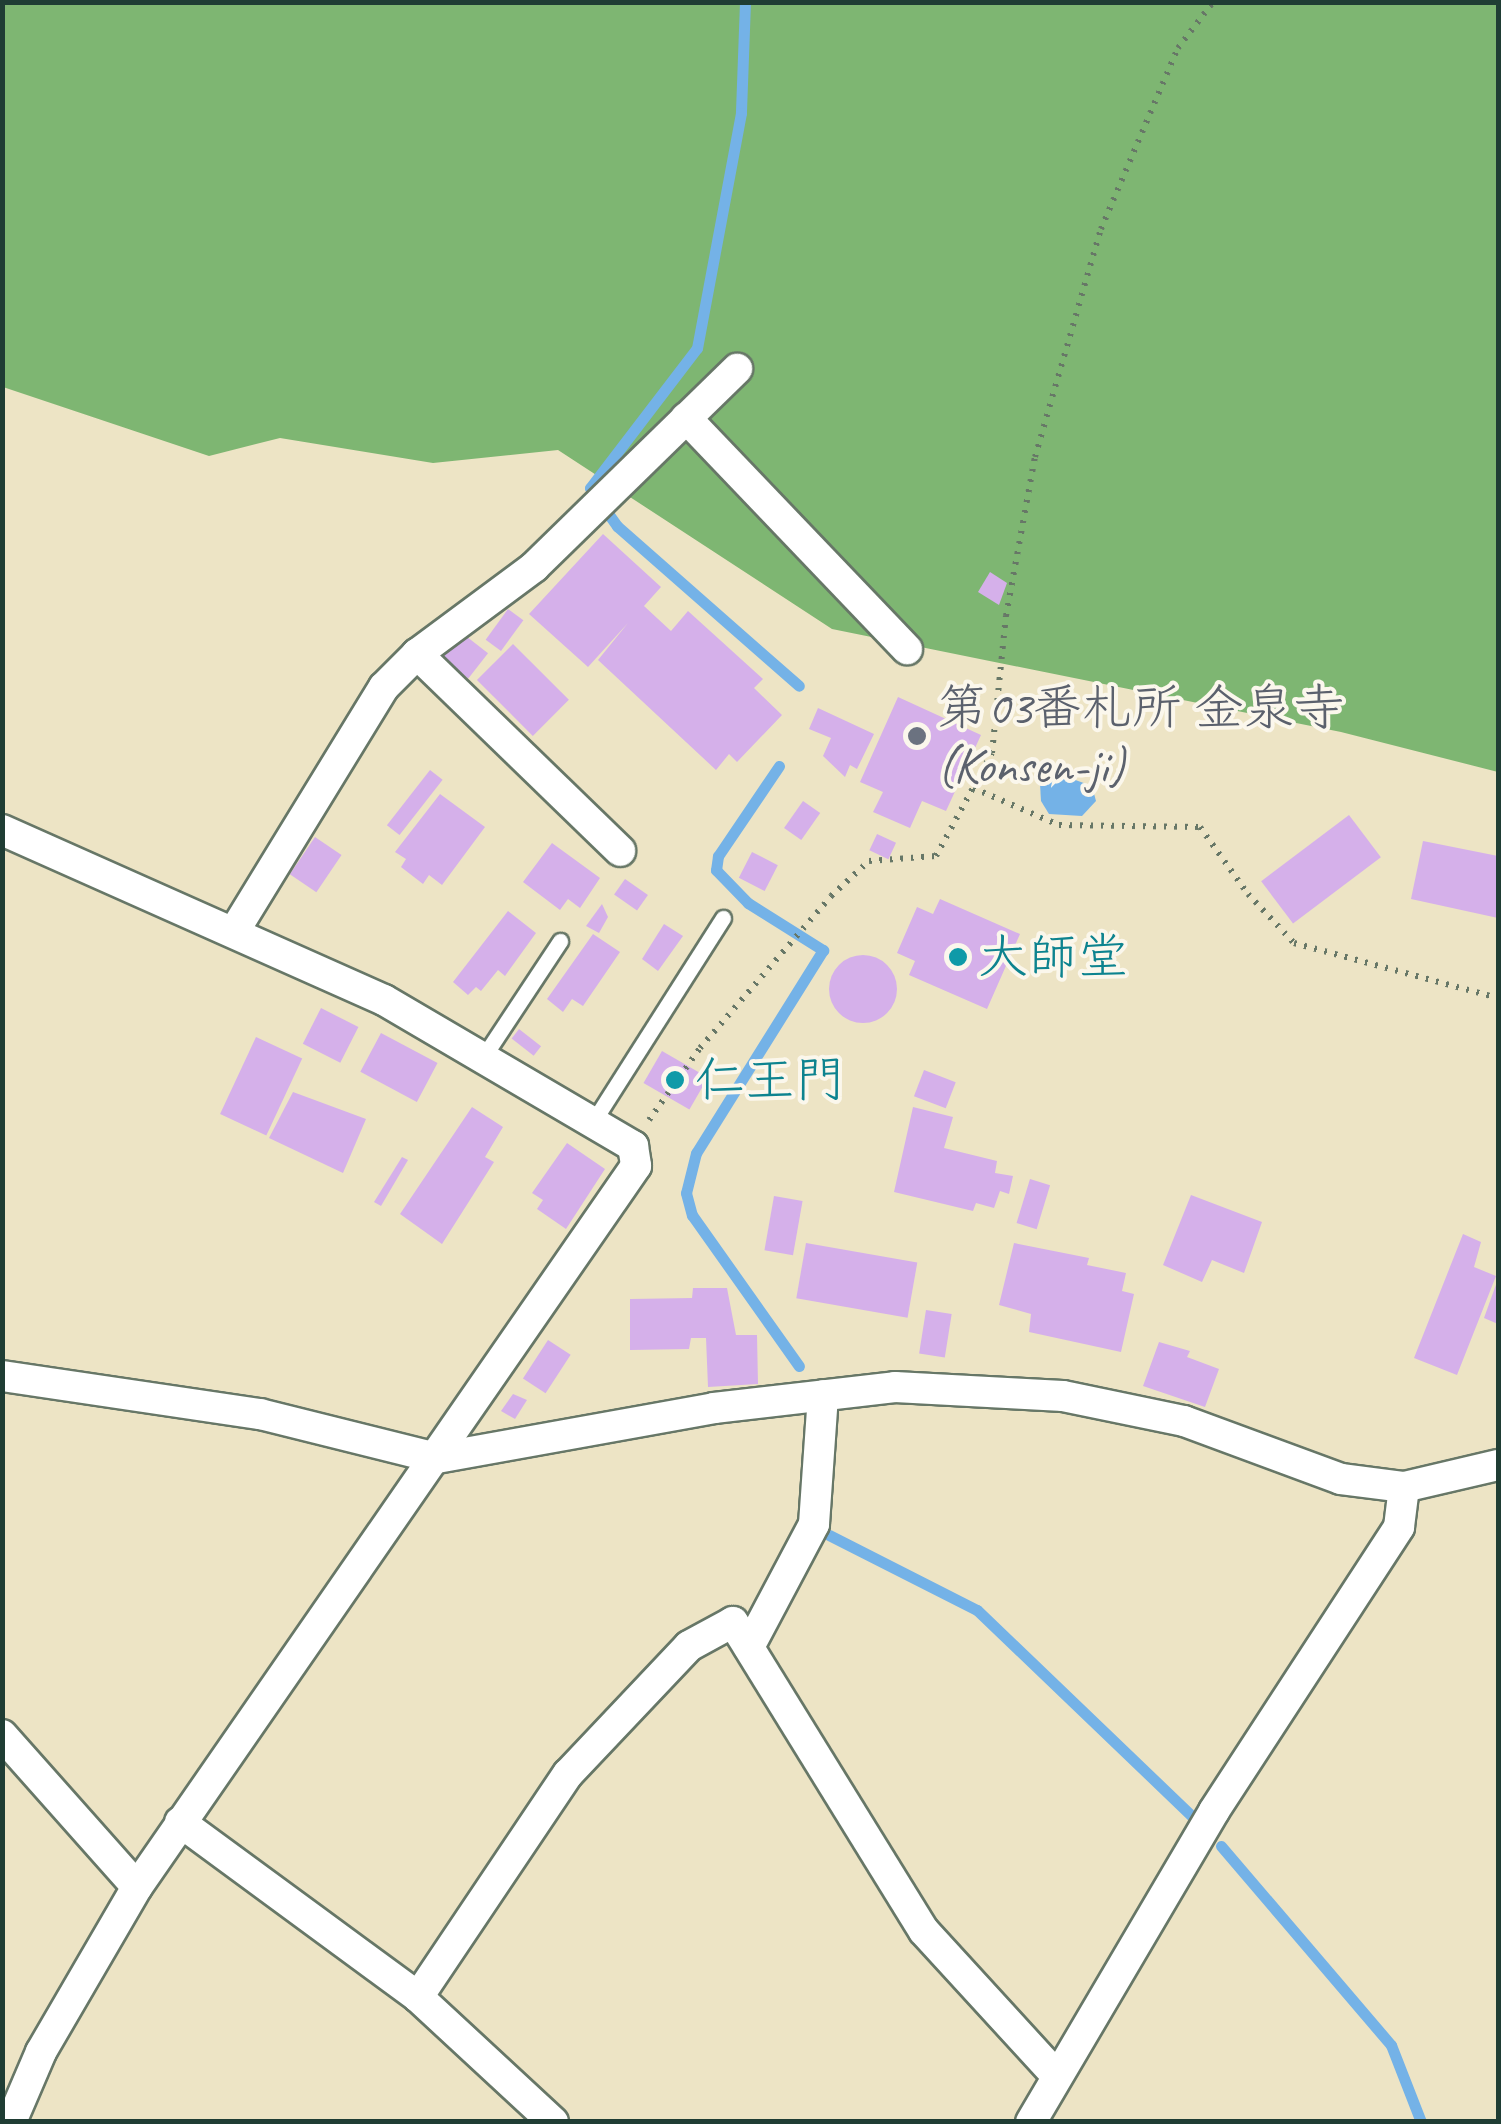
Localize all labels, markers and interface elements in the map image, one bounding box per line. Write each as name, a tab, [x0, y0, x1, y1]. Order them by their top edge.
place label: 第03番札所 金泉寺 (Konsen-ji)	[937, 677, 1344, 794]
marker: 第03番札所 金泉寺 (Konsen-ji)	[906, 725, 928, 747]
place label: 大師堂	[978, 927, 1128, 987]
marker: 大師堂	[947, 946, 969, 968]
place label: 仁王門	[695, 1050, 845, 1110]
marker: 仁王門	[664, 1069, 686, 1091]

